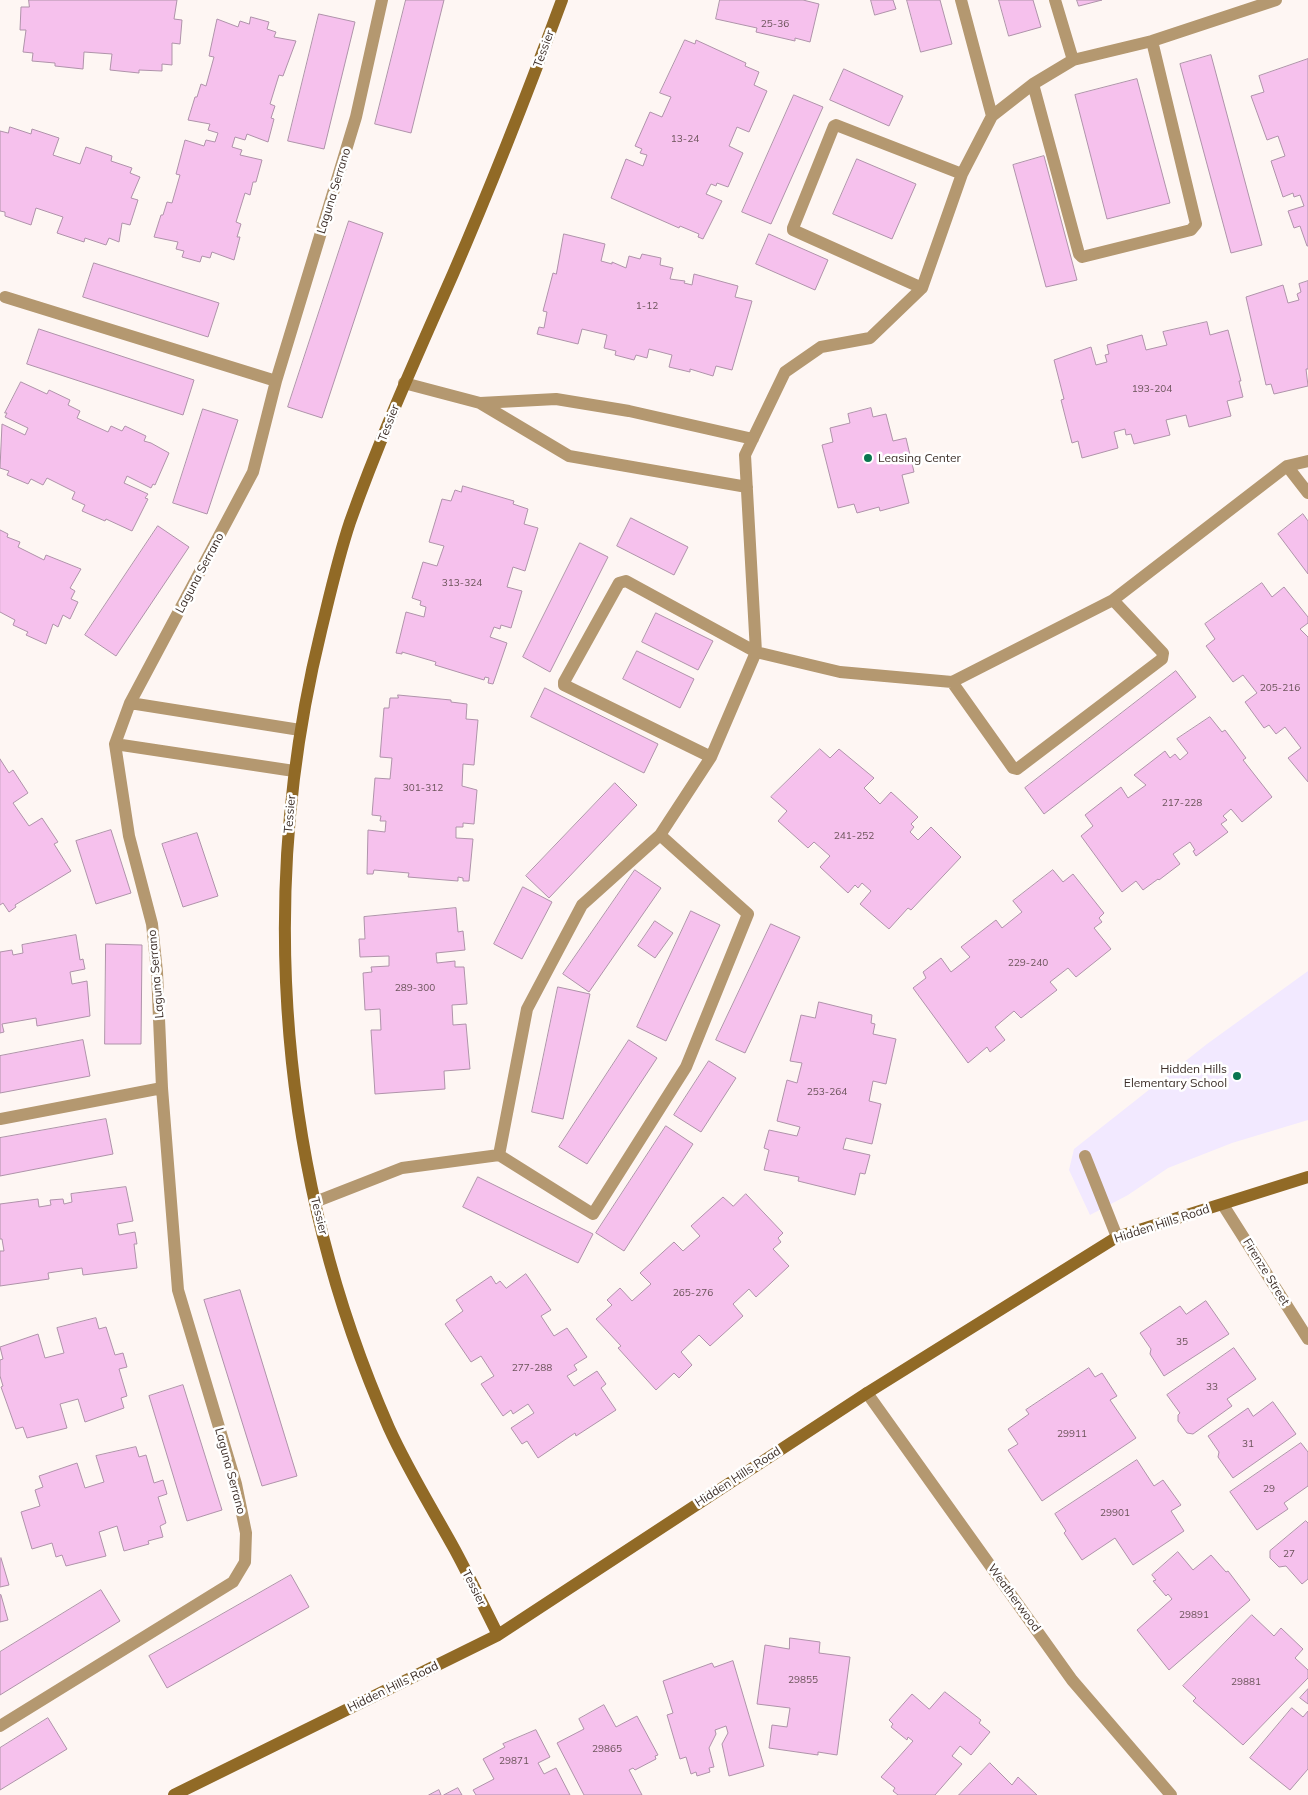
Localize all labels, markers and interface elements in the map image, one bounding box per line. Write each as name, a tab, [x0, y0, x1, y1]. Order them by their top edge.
house number: 25-36	[761, 18, 789, 30]
street label: Tessier	[531, 28, 557, 70]
house number: 13-24	[671, 133, 699, 145]
street label: Laguna Serrano	[314, 146, 354, 236]
house number: 1-12	[636, 300, 658, 312]
house number: 193-204	[1132, 383, 1172, 395]
street label: Tessier	[375, 402, 403, 444]
place label: Leasing Center	[878, 451, 961, 465]
marker: Leasing Center	[862, 452, 874, 464]
street label: Laguna Serrano	[173, 530, 227, 616]
house number: 313-324	[442, 577, 482, 589]
house number: 205-216	[1260, 682, 1300, 694]
house number: 301-312	[403, 782, 443, 794]
street label: Tessier	[281, 794, 299, 834]
house number: 217-228	[1162, 797, 1202, 809]
house number: 241-252	[834, 830, 874, 842]
street label: Laguna Serrano	[145, 929, 167, 1019]
house number: 229-240	[1008, 957, 1048, 969]
house number: 289-300	[395, 982, 435, 994]
place label: Hidden Hills Elementary School	[1124, 1062, 1227, 1090]
marker: Hidden Hills Elementary School	[1231, 1070, 1243, 1082]
house number: 253-264	[807, 1086, 847, 1098]
street label: Tessier	[307, 1196, 331, 1236]
street label: Hidden Hills Road	[1113, 1202, 1211, 1246]
street label: Firenze Street	[1240, 1236, 1292, 1308]
house number: 265-276	[673, 1287, 713, 1299]
house number: 35	[1176, 1336, 1188, 1348]
house number: 277-288	[512, 1362, 552, 1374]
house number: 33	[1206, 1381, 1218, 1393]
street label: Laguna Serrano	[212, 1426, 248, 1516]
house number: 29911	[1057, 1428, 1087, 1440]
house number: 31	[1242, 1438, 1254, 1450]
street label: Hidden Hills Road	[692, 1444, 784, 1510]
house number: 29	[1263, 1483, 1275, 1495]
house number: 29901	[1100, 1507, 1130, 1519]
house number: 27	[1283, 1548, 1295, 1560]
street label: Weatherwood	[985, 1561, 1043, 1635]
street label: Tessier	[459, 1568, 489, 1608]
house number: 29891	[1179, 1609, 1209, 1621]
street label: Hidden Hills Road	[345, 1659, 441, 1715]
house number: 29855	[788, 1674, 818, 1686]
house number: 29881	[1231, 1676, 1261, 1688]
house number: 29865	[592, 1743, 622, 1755]
house number: 29871	[499, 1755, 529, 1767]

